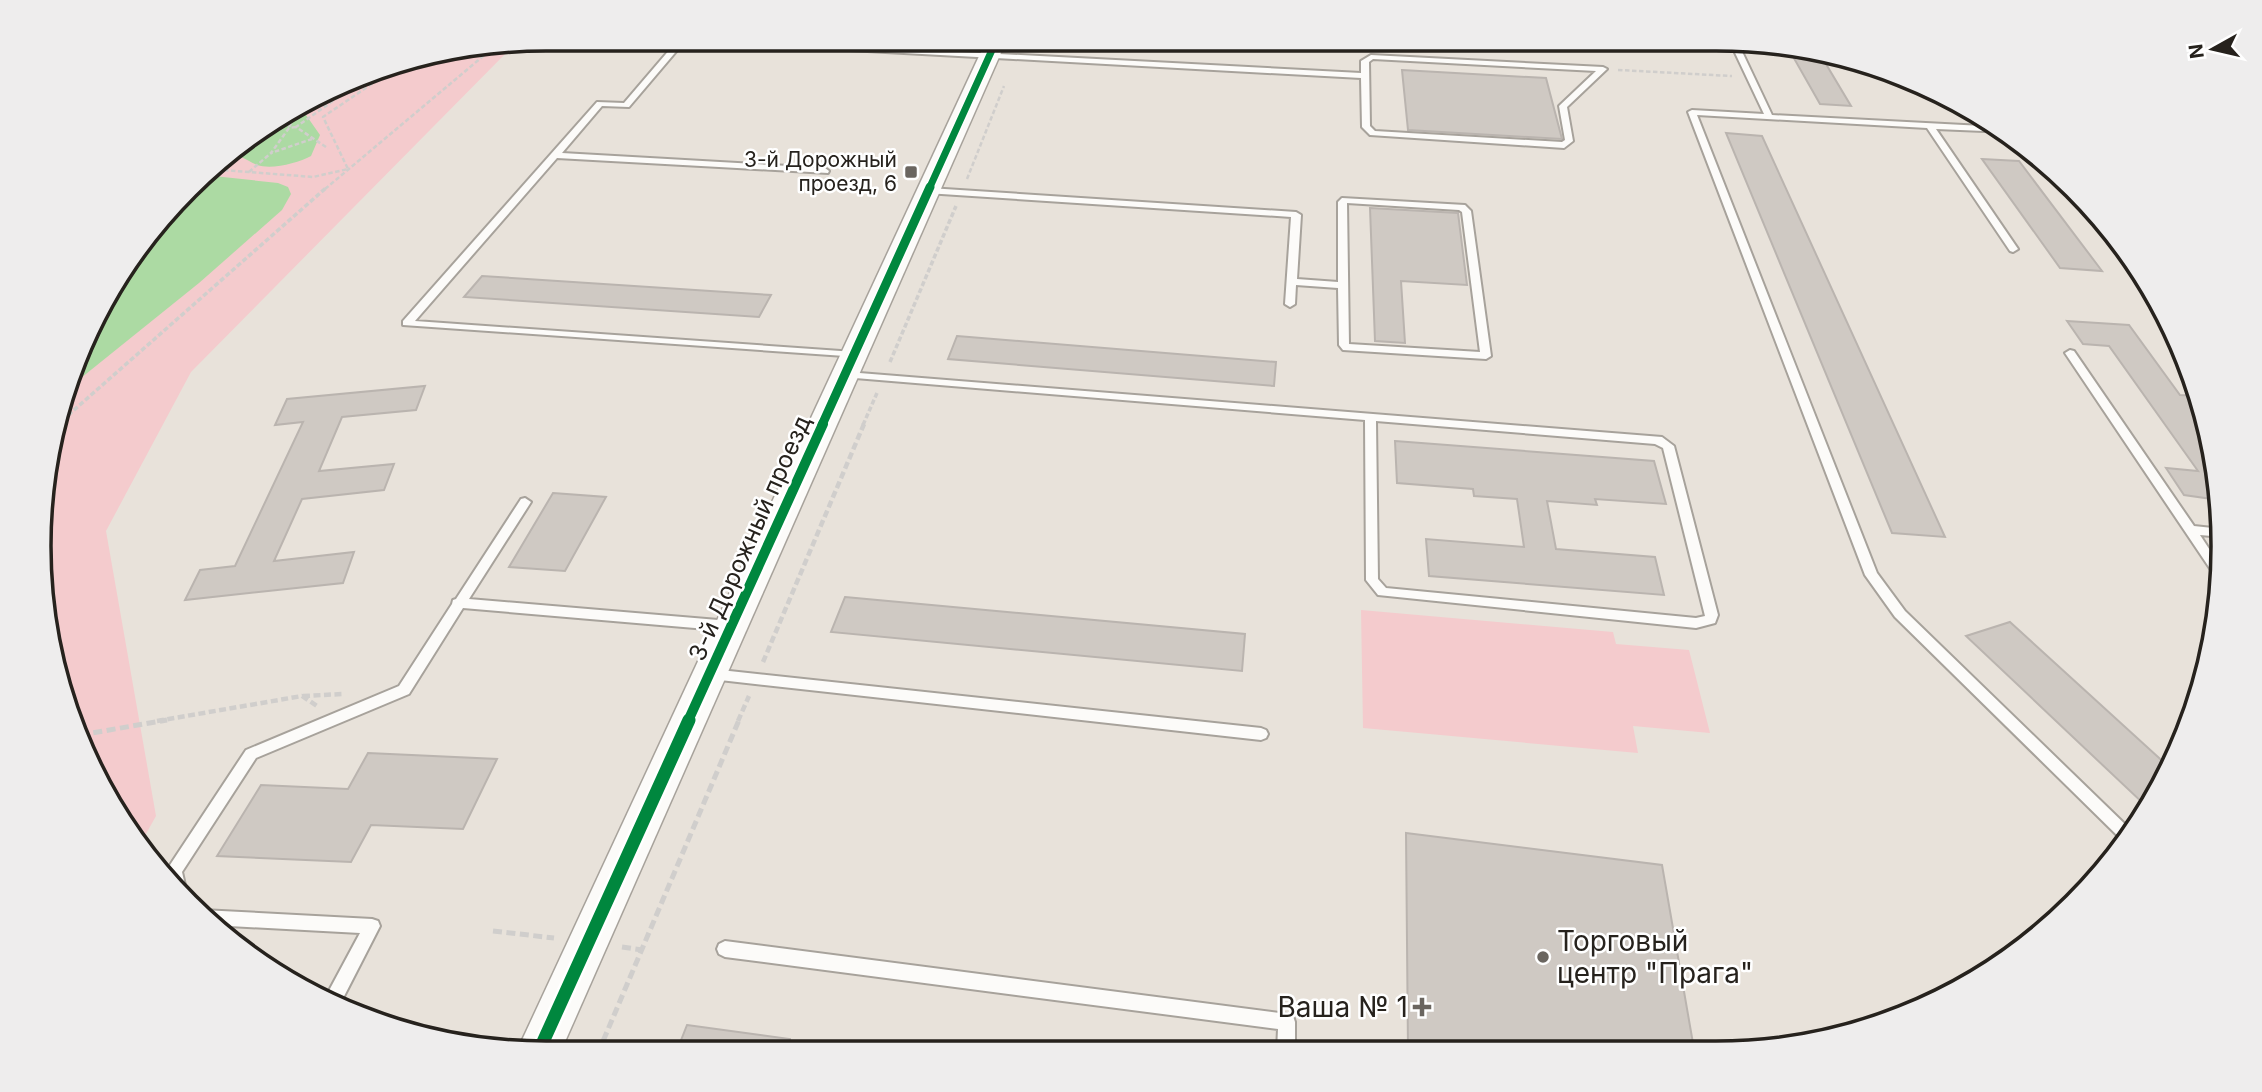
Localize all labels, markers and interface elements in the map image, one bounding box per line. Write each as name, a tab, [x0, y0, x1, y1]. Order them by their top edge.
north arrow	[2178, 14, 2248, 84]
text: N	[2184, 43, 2209, 60]
place label: 3-й Дорожный проезд, 6	[744, 147, 897, 196]
marker: 3-й Дорожный проезд, 6	[903, 164, 919, 180]
street label: 3-й Дорожный проезд	[682, 410, 817, 665]
place label: Торговый центр "Прага"	[1557, 924, 1753, 990]
marker: Торговый центр "Прага"	[1535, 949, 1551, 965]
place label: Ваша № 1	[1277, 990, 1408, 1024]
marker: Ваша № 1	[1414, 999, 1430, 1015]

